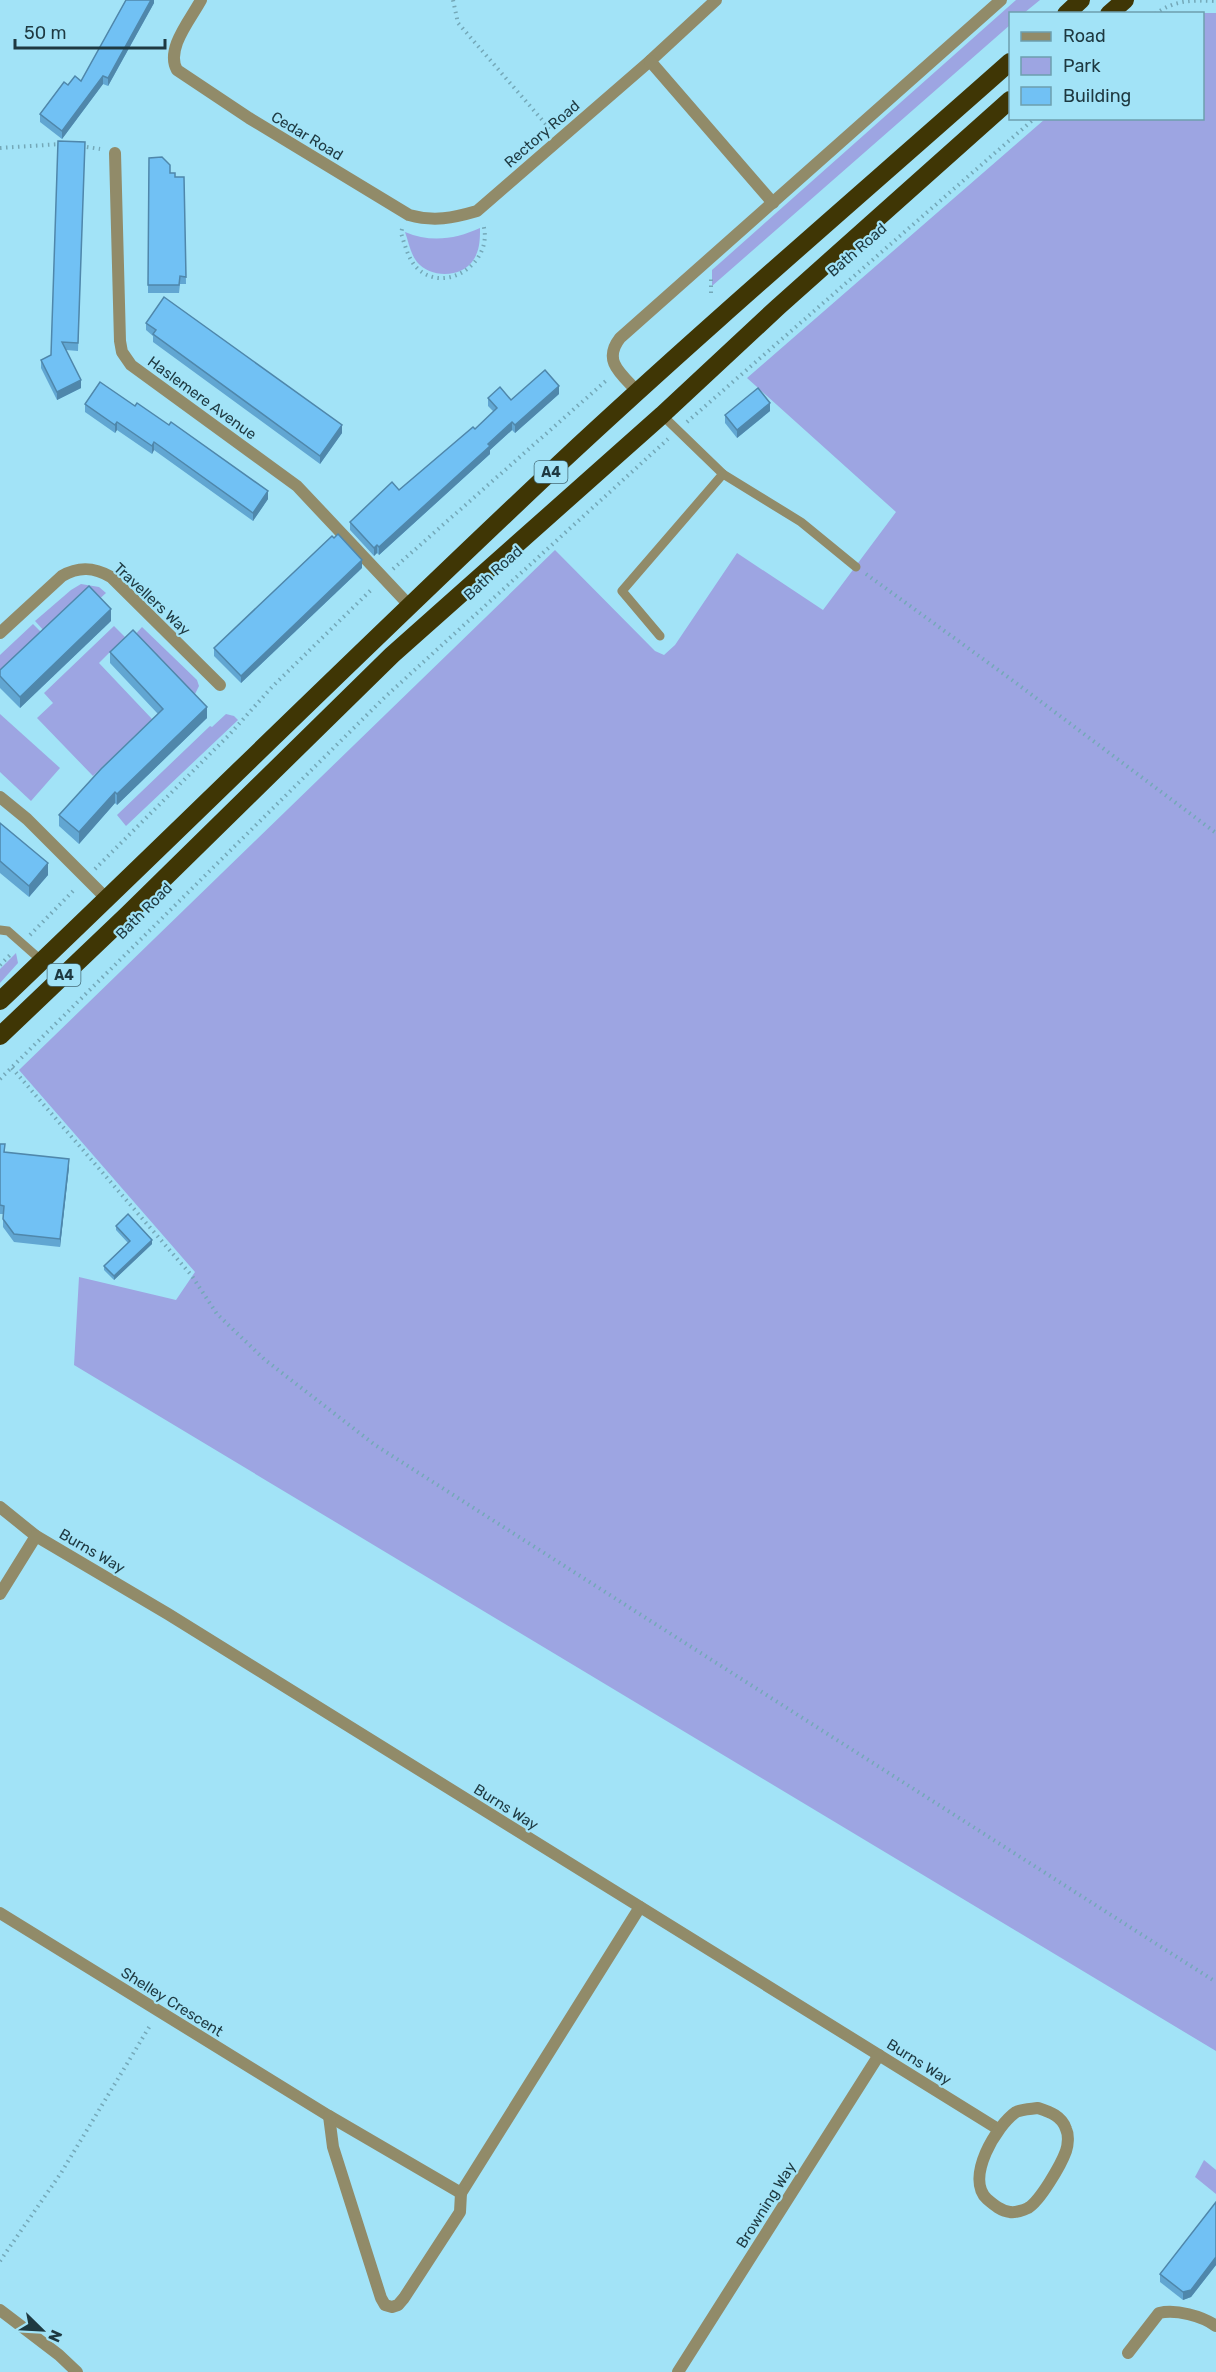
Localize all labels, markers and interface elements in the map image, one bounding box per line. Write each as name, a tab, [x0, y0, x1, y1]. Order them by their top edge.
scale bar	[15, 12, 165, 50]
legend	[1009, 12, 1204, 120]
text: 50 m	[24, 22, 67, 44]
text: Road	[1063, 25, 1106, 47]
text: Park	[1063, 55, 1101, 77]
text: Building	[1063, 85, 1131, 107]
street label: Rectory Road	[501, 96, 583, 172]
street label: Cedar Road	[268, 108, 346, 164]
street label: Bath Road	[824, 219, 890, 281]
street label: Haslemere Avenue	[144, 352, 260, 444]
road number: A4	[534, 461, 568, 483]
street label: Bath Road	[460, 542, 526, 604]
street label: Travellers Way	[110, 559, 194, 639]
street label: Bath Road	[112, 879, 176, 943]
road number: A4	[48, 964, 80, 986]
street label: Burns Way	[56, 1525, 128, 1577]
street label: Burns Way	[470, 1780, 542, 1834]
street label: Shelley Crescent	[118, 1963, 226, 2041]
street label: Burns Way	[883, 2035, 955, 2089]
street label: Browning Way	[732, 2159, 800, 2251]
north arrow	[12, 2300, 72, 2360]
text: N	[44, 2327, 66, 2345]

